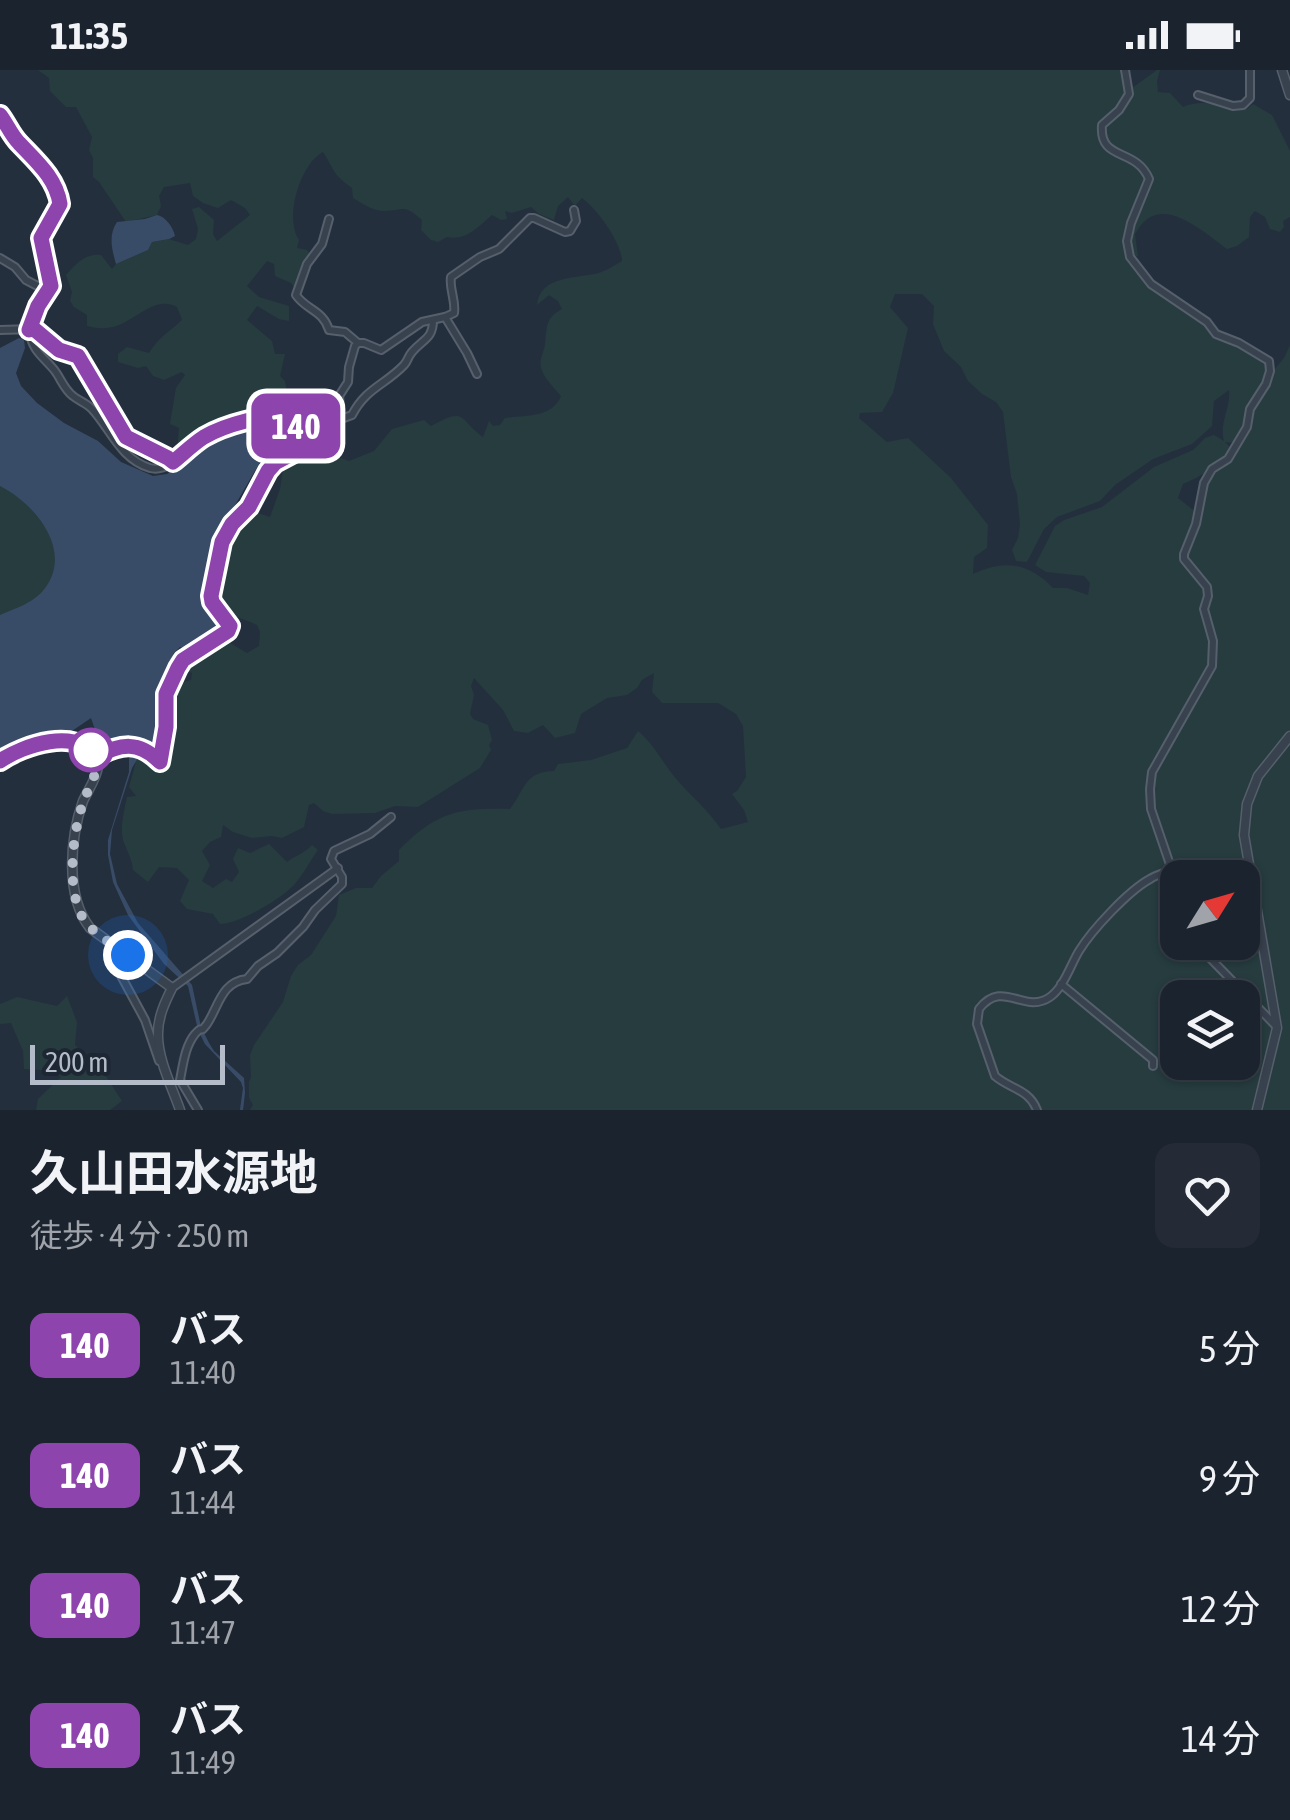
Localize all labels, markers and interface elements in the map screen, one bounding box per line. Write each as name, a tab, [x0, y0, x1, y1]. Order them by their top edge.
text: 11:35	[50, 14, 128, 57]
line badge: 140	[238, 394, 354, 458]
text: 140	[271, 406, 321, 446]
unlabelled marker	[70, 729, 112, 771]
north arrow	[1160, 860, 1260, 960]
map controls	[1160, 860, 1260, 1080]
your location	[103, 930, 153, 980]
button: layers	[1160, 980, 1260, 1080]
scale bar	[30, 1040, 225, 1084]
text: 200 m	[45, 1046, 108, 1078]
button: heart	[1155, 1143, 1260, 1248]
text: 久山田水源地	[30, 1145, 318, 1200]
text: 徒歩 · 4 分 · 250 m	[30, 1217, 249, 1254]
text: バス	[170, 1308, 246, 1351]
text: 140	[60, 1325, 110, 1365]
text: 5 分	[1199, 1327, 1260, 1370]
text: 11:40	[170, 1354, 236, 1391]
text: バス	[170, 1438, 246, 1481]
text: 140	[60, 1455, 110, 1495]
text: 9 分	[1199, 1457, 1260, 1500]
text: 11:44	[170, 1484, 236, 1521]
text: バス	[170, 1568, 246, 1611]
text: 140	[60, 1585, 110, 1625]
text: 12 分	[1181, 1587, 1260, 1630]
text: 11:47	[170, 1614, 236, 1651]
text: バス	[170, 1698, 246, 1741]
text: 140	[60, 1715, 110, 1755]
text: 14 分	[1181, 1717, 1260, 1760]
text: 11:49	[170, 1744, 236, 1781]

